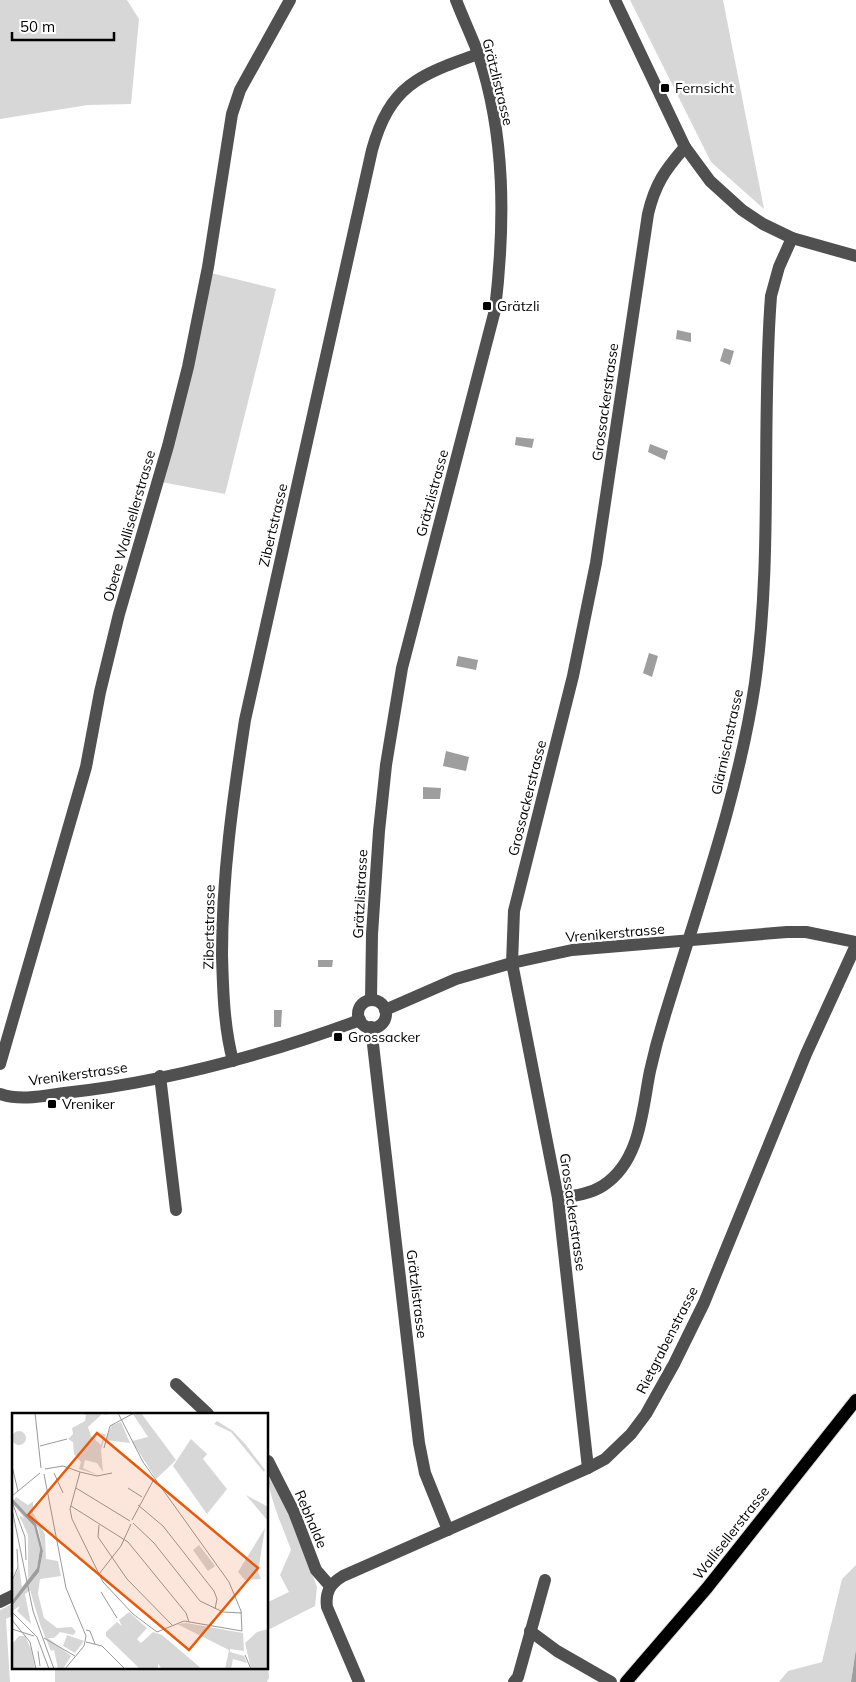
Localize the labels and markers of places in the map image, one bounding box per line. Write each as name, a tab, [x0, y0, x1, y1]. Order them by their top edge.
place label: Fernsicht	[675, 79, 734, 97]
marker: Fernsicht	[659, 82, 671, 94]
place label: Grätzli	[497, 297, 540, 315]
marker: Grätzli	[481, 300, 493, 312]
place label: Grossacker	[348, 1028, 421, 1046]
marker: Grossacker	[332, 1031, 344, 1043]
place label: Vreniker	[62, 1095, 116, 1113]
marker: Vreniker	[46, 1098, 58, 1110]

